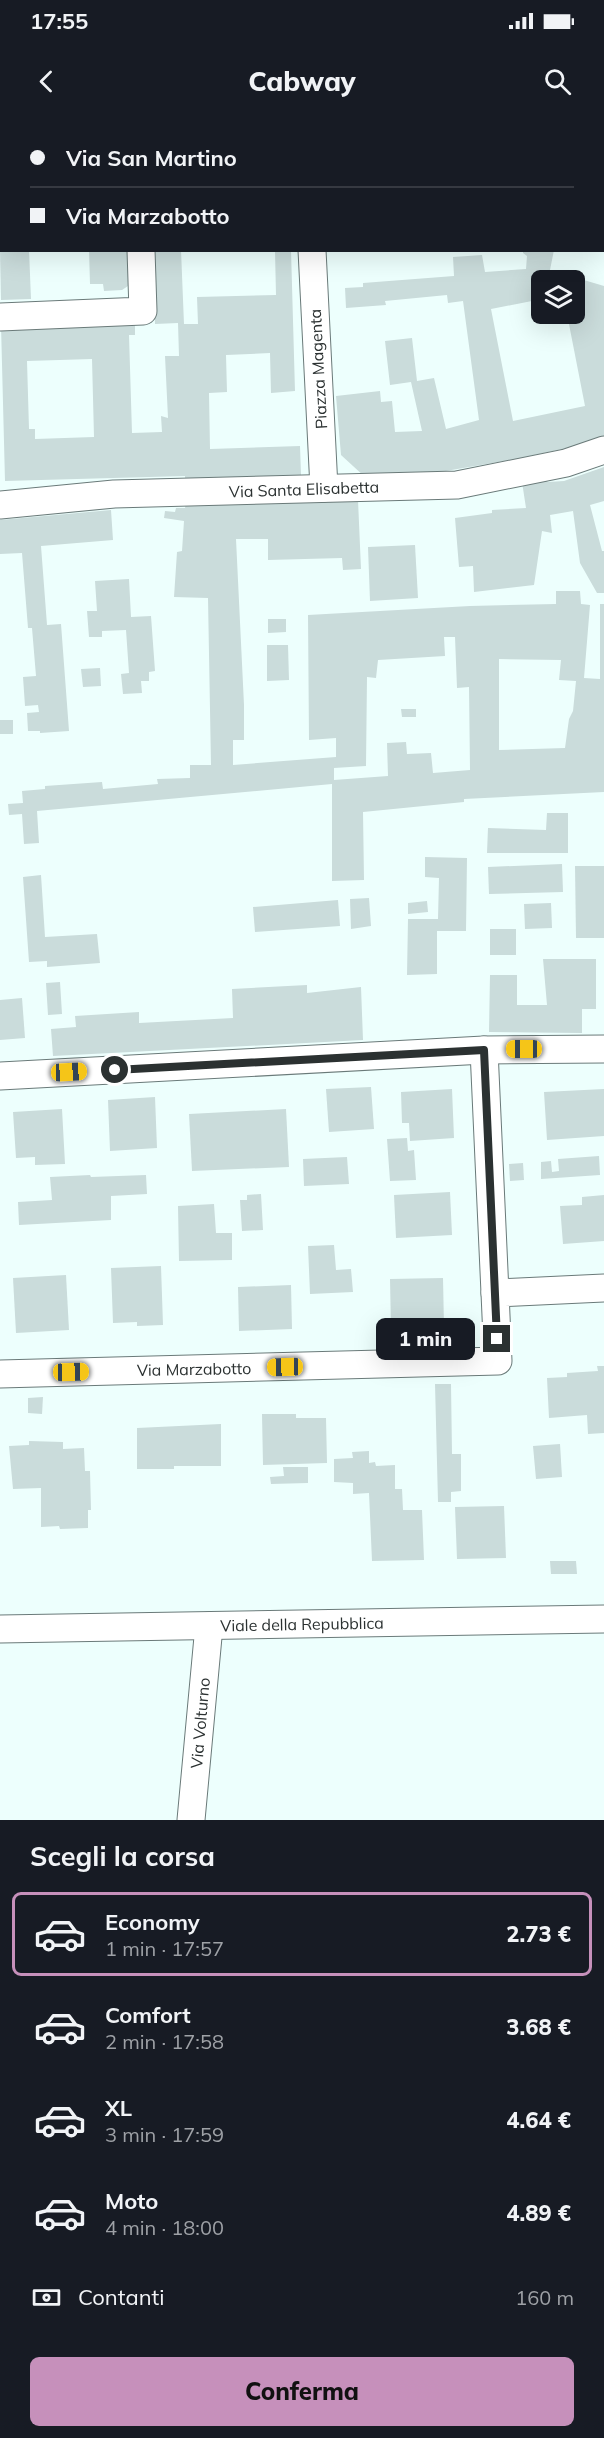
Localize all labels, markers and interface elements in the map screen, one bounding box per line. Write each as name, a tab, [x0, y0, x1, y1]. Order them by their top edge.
text: 17:55	[30, 7, 88, 35]
text: Cabway	[248, 64, 356, 98]
icon: back	[30, 65, 63, 98]
icon: search	[541, 65, 574, 98]
text: Via San Martino	[66, 144, 237, 172]
text: Via Marzabotto	[66, 202, 229, 230]
map controls	[531, 270, 585, 324]
button: layers	[531, 270, 585, 324]
street label: Piazza Magenta	[305, 308, 331, 430]
street label: Via Santa Elisabetta	[228, 476, 380, 502]
car	[506, 1040, 542, 1058]
route start	[101, 1056, 128, 1083]
car	[51, 1062, 87, 1082]
callout: 1 min	[377, 1318, 476, 1360]
route end	[483, 1325, 510, 1352]
text: 1 min	[399, 1326, 452, 1351]
street label: Via Marzabotto	[137, 1358, 251, 1380]
car	[267, 1358, 303, 1376]
car	[53, 1363, 89, 1381]
street label: Viale della Repubblica	[220, 1613, 384, 1635]
street label: Via Volturno	[186, 1677, 214, 1769]
text: Scegli la corsa	[30, 1839, 215, 1873]
icon: car	[33, 1907, 87, 1961]
text: Economy	[105, 1908, 200, 1936]
text: 2.73 €	[506, 1920, 571, 1948]
text: 1 min · 17:57	[105, 1936, 224, 1961]
icon: car	[33, 2000, 87, 2054]
text: Comfort	[105, 2001, 191, 2029]
text: 3.68 €	[506, 2013, 571, 2041]
text: 2 min · 17:58	[105, 2029, 224, 2054]
icon: car	[33, 2093, 87, 2147]
text: XL	[105, 2094, 132, 2122]
text: 4.64 €	[506, 2106, 571, 2134]
text: 3 min · 17:59	[105, 2122, 224, 2147]
icon: car	[33, 2186, 87, 2240]
text: Moto	[105, 2187, 158, 2215]
text: 4.89 €	[506, 2199, 571, 2227]
text: 4 min · 18:00	[105, 2215, 224, 2240]
icon: cash	[30, 2281, 63, 2314]
text: Contanti	[78, 2283, 164, 2311]
text: 160 m	[515, 2285, 574, 2310]
button: Conferma	[30, 2357, 574, 2426]

